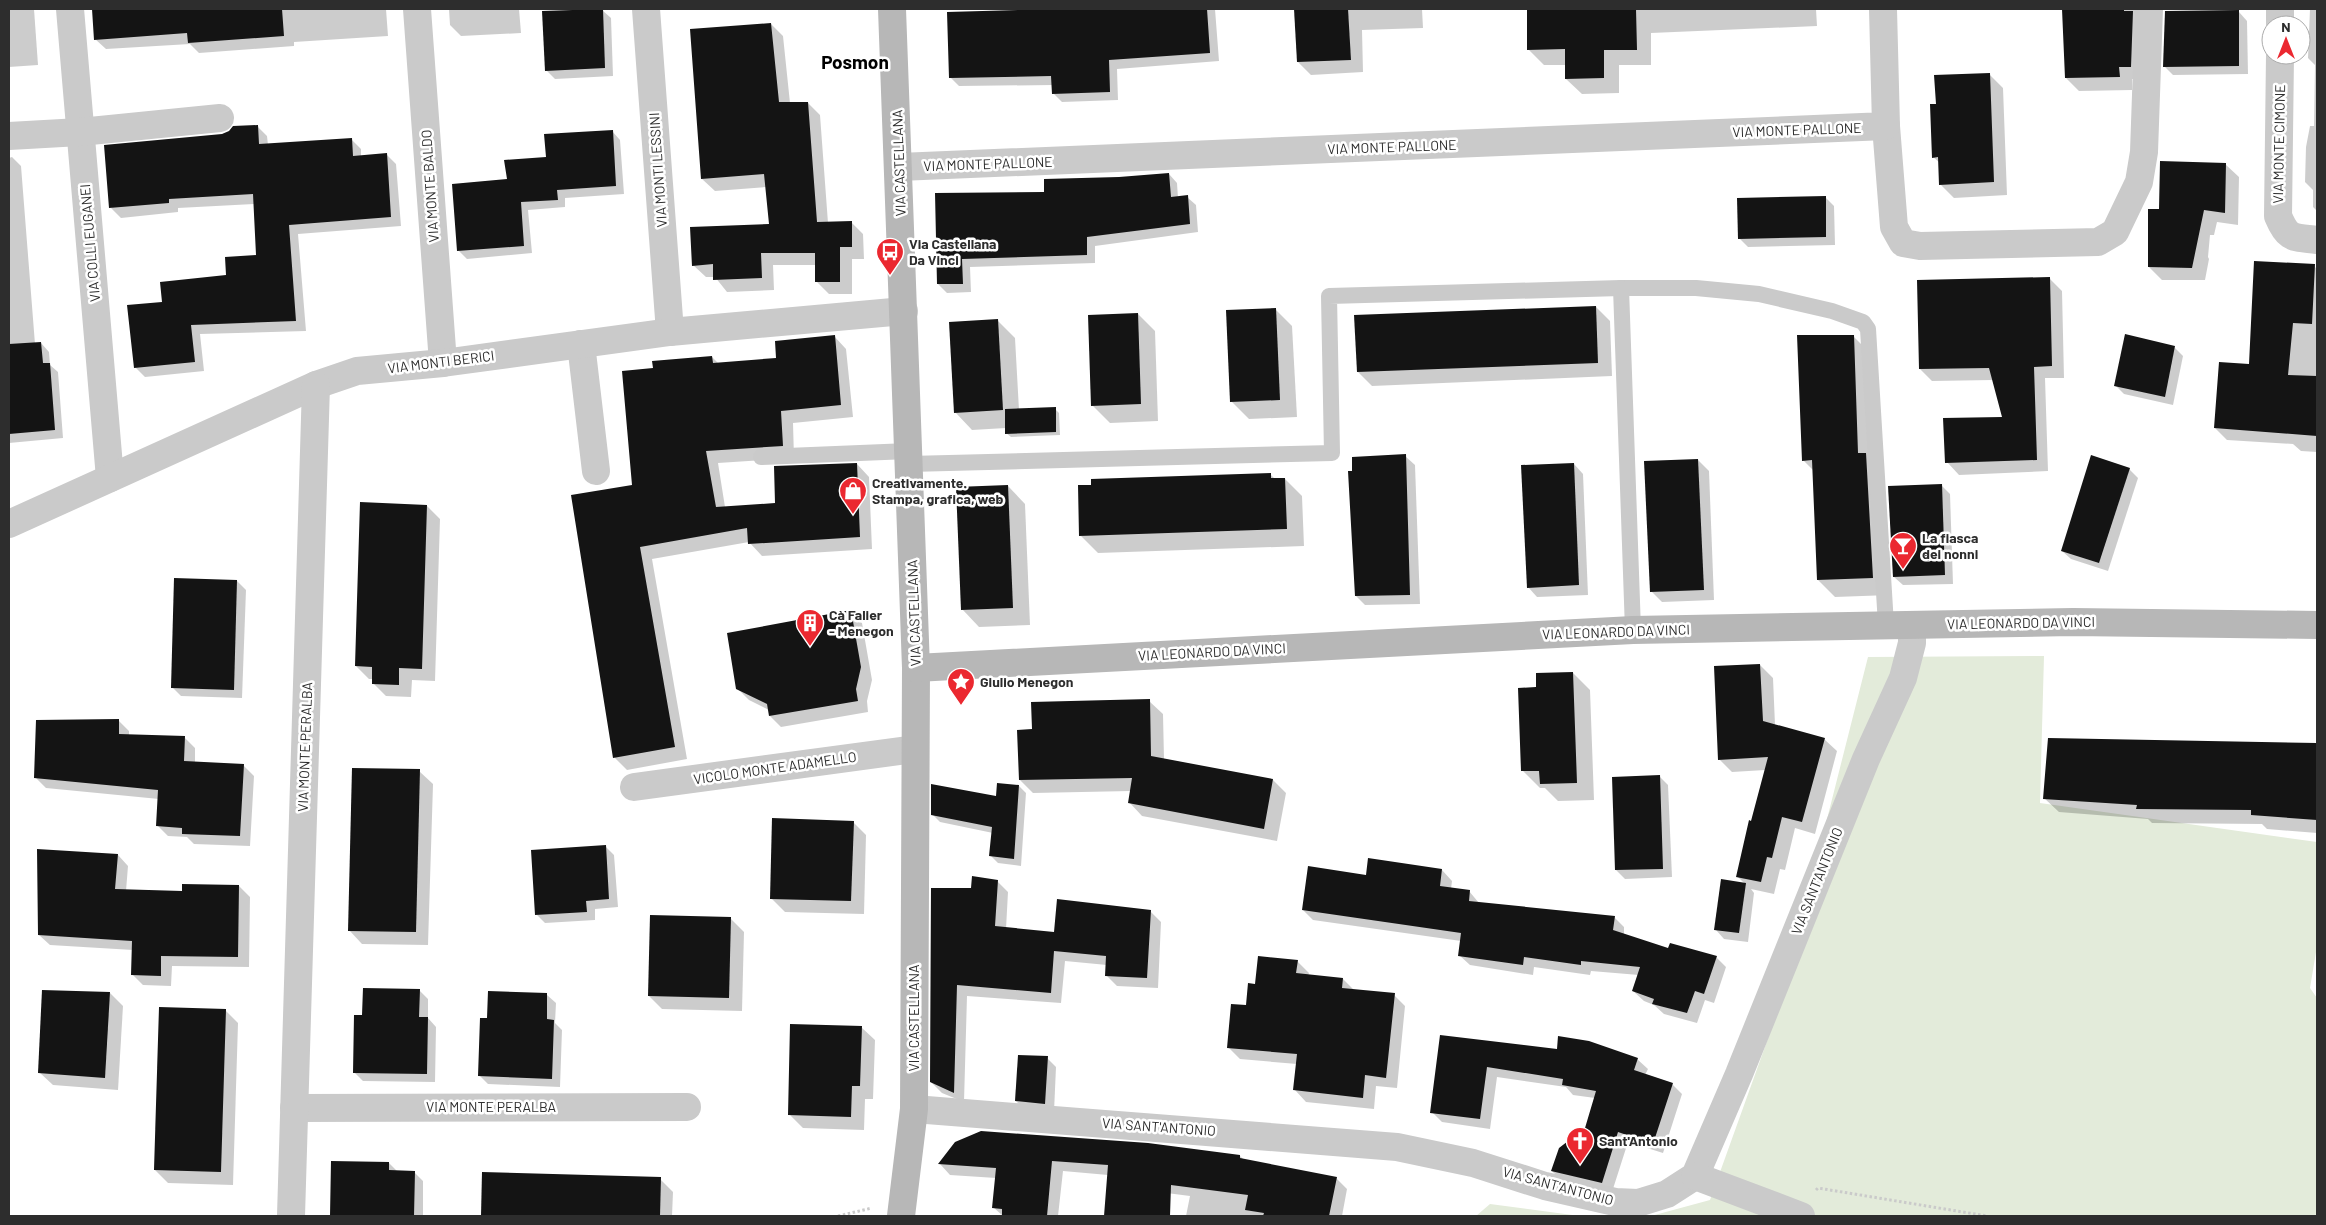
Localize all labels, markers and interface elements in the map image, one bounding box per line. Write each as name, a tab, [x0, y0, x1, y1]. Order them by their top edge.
north arrow	[2261, 15, 2311, 65]
text: N	[2281, 18, 2291, 35]
district label: Posmon	[821, 50, 889, 73]
street label: VIA MONTE CIMONE	[2269, 84, 2288, 204]
street label: VIA CASTELLANA	[888, 109, 909, 217]
street label: VIA MONTI LESSINI	[645, 112, 670, 228]
street label: VIA MONTE PALLONE	[1732, 119, 1862, 140]
street label: VIA MONTE BALDO	[417, 129, 442, 243]
street label: VIA MONTE PALLONE	[1327, 136, 1457, 157]
street label: VIA MONTE PALLONE	[923, 153, 1053, 174]
street label: VIA COLLI EUGANEI	[76, 183, 103, 303]
place label: Via Castellana Da Vinci	[909, 235, 997, 268]
bus stop icon: Via Castellana Da Vinci	[875, 237, 905, 276]
street label: VIA MONTI BERICI	[387, 347, 495, 376]
place label: Creativamente. Stampa, grafica, web	[872, 474, 1004, 507]
shop icon: Creativamente. Stampa, grafica, web	[838, 476, 868, 515]
place label: La fiasca dei nonni	[1922, 529, 1979, 562]
bar icon: La fiasca dei nonni	[1888, 531, 1918, 570]
street label: VIA CASTELLANA	[903, 559, 924, 667]
place label: Cà Falier - Menegon	[829, 606, 894, 639]
building icon: Cà Falier - Menegon	[795, 608, 825, 647]
street label: VIA LEONARDO DA VINCI	[1947, 613, 2095, 632]
street label: VIA LEONARDO DA VINCI	[1542, 620, 1690, 643]
street label: VIA LEONARDO DA VINCI	[1138, 639, 1286, 664]
place icon: Giulio Menegon	[946, 667, 976, 706]
place label: Giulio Menegon	[980, 673, 1074, 690]
street label: VIA MONTE PERALBA	[294, 681, 315, 812]
street label: VICOLO MONTE ADAMELLO	[692, 748, 857, 787]
street label: VIA SANT'ANTONIO	[1787, 825, 1846, 937]
street label: VIA CASTELLANA	[905, 964, 922, 1071]
street label: VIA MONTE PERALBA	[426, 1098, 556, 1115]
street label: VIA SANT'ANTONIO	[1102, 1114, 1217, 1139]
church icon: Sant'Antonio	[1565, 1126, 1595, 1165]
place label: Sant'Antonio	[1599, 1132, 1678, 1149]
street label: VIA SANT'ANTONIO	[1501, 1163, 1615, 1208]

